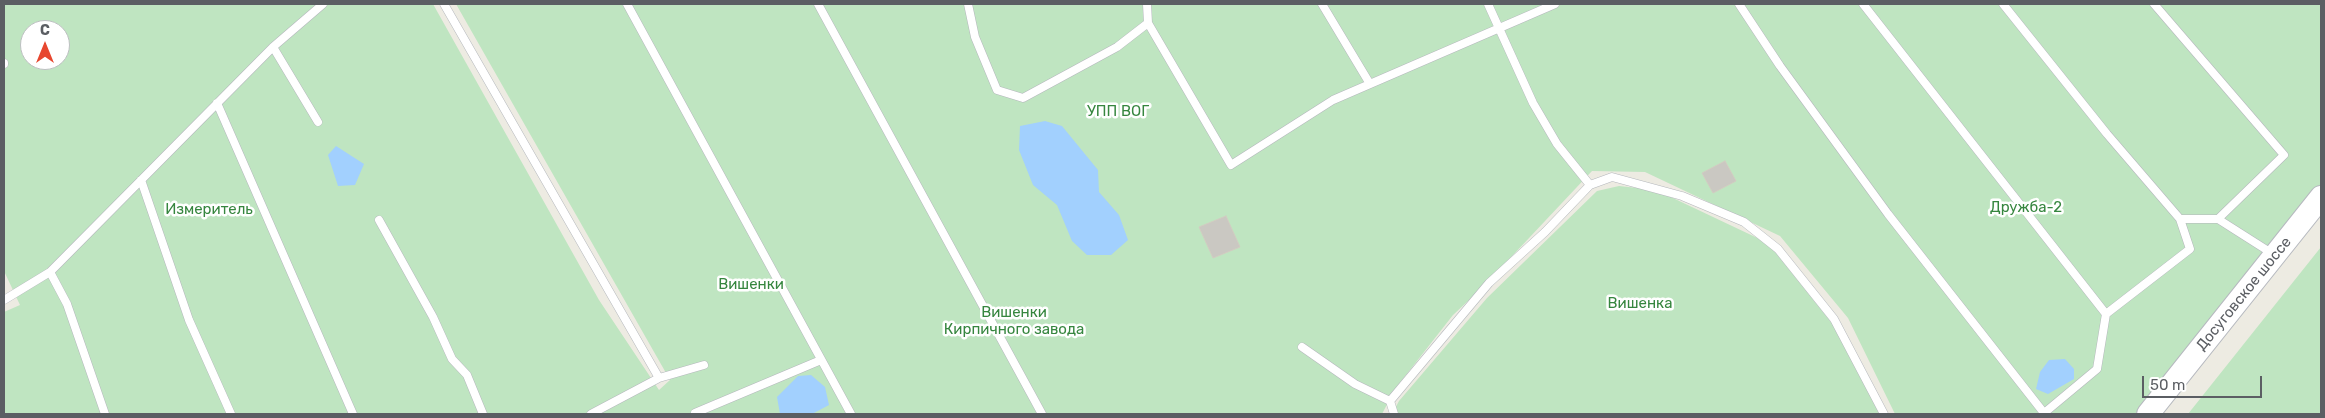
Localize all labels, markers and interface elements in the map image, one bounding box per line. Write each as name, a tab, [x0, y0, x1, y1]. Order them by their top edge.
north arrow	[20, 20, 70, 70]
text: С	[40, 22, 50, 39]
park label: УПП ВОГ	[1087, 103, 1149, 121]
park label: Дружба-2	[1990, 199, 2062, 217]
park label: Измеритель	[165, 201, 253, 219]
street label: Досуговское шоссе	[2193, 234, 2295, 354]
park label: Вишенки	[718, 276, 784, 294]
park label: Вишенка	[1608, 295, 1672, 313]
park label: Вишенки Кирпичного завода	[944, 304, 1084, 339]
scale bar	[2145, 366, 2265, 398]
text: 50 m	[2150, 376, 2185, 394]

